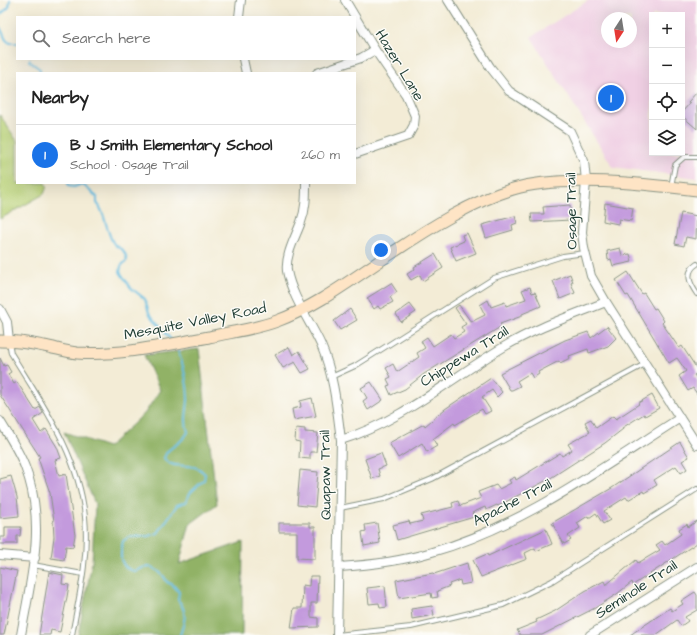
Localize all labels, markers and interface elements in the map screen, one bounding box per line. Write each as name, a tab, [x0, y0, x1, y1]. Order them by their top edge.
north arrow	[601, 12, 637, 48]
map controls	[649, 12, 685, 156]
button: +	[649, 12, 685, 48]
search box	[16, 16, 356, 60]
street label: Hazer Lane	[370, 25, 429, 105]
icon: search	[30, 27, 52, 49]
text: Search here	[62, 28, 151, 49]
button: −	[649, 48, 685, 84]
pin: 1	[598, 83, 624, 113]
button: locate	[649, 84, 685, 120]
text: Nearby	[32, 86, 89, 110]
button: layers	[649, 120, 685, 156]
text: B J Smith Elementary School	[70, 135, 272, 156]
text: 1	[44, 146, 46, 164]
text: 260 m	[301, 146, 340, 164]
text: School · Osage Trail	[70, 156, 189, 174]
street label: Osage Trail	[560, 172, 584, 250]
your location	[371, 240, 391, 260]
street label: Mesquite Valley Road	[122, 297, 268, 347]
street label: Chippewa Trail	[416, 321, 513, 392]
street label: Quapaw Trail	[314, 430, 337, 520]
street label: Apache Trail	[469, 473, 556, 531]
street label: Seminole Trail	[591, 555, 681, 624]

